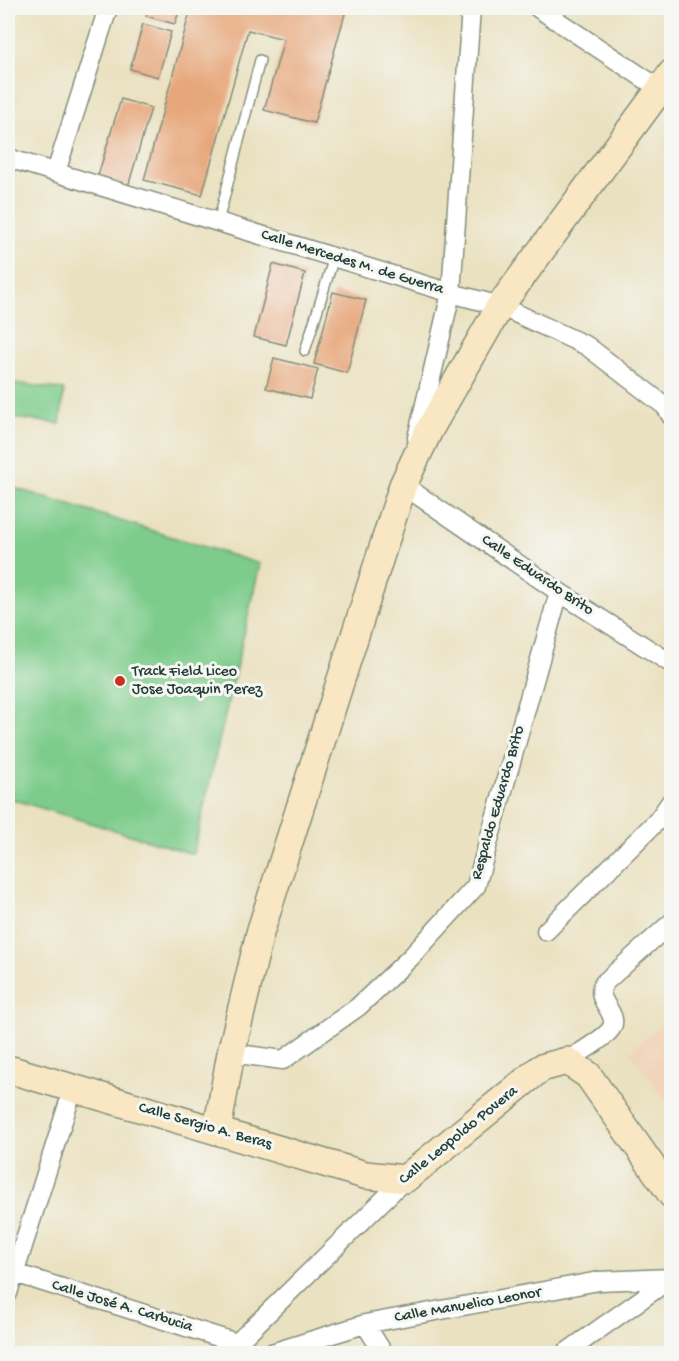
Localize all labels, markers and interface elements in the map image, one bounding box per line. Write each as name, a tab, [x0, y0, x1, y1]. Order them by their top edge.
street label: Calle Mercedes M. de Guerra	[258, 226, 447, 300]
street label: Calle Eduardo Brito	[477, 531, 597, 621]
place label: Track Field Liceo Jose Joaquin Perez	[131, 663, 263, 700]
marker: Track Field Liceo Jose Joaquin Perez	[113, 674, 127, 688]
street label: Respaldo Eduardo Brito	[468, 724, 530, 882]
street label: Calle Leopoldo Povera	[396, 1082, 523, 1190]
street label: Calle Sergio A. Beras	[136, 1099, 275, 1155]
street label: Calle José A. Carbucia	[49, 1276, 196, 1338]
street label: Calle Manuelico Leonor	[393, 1284, 544, 1328]

